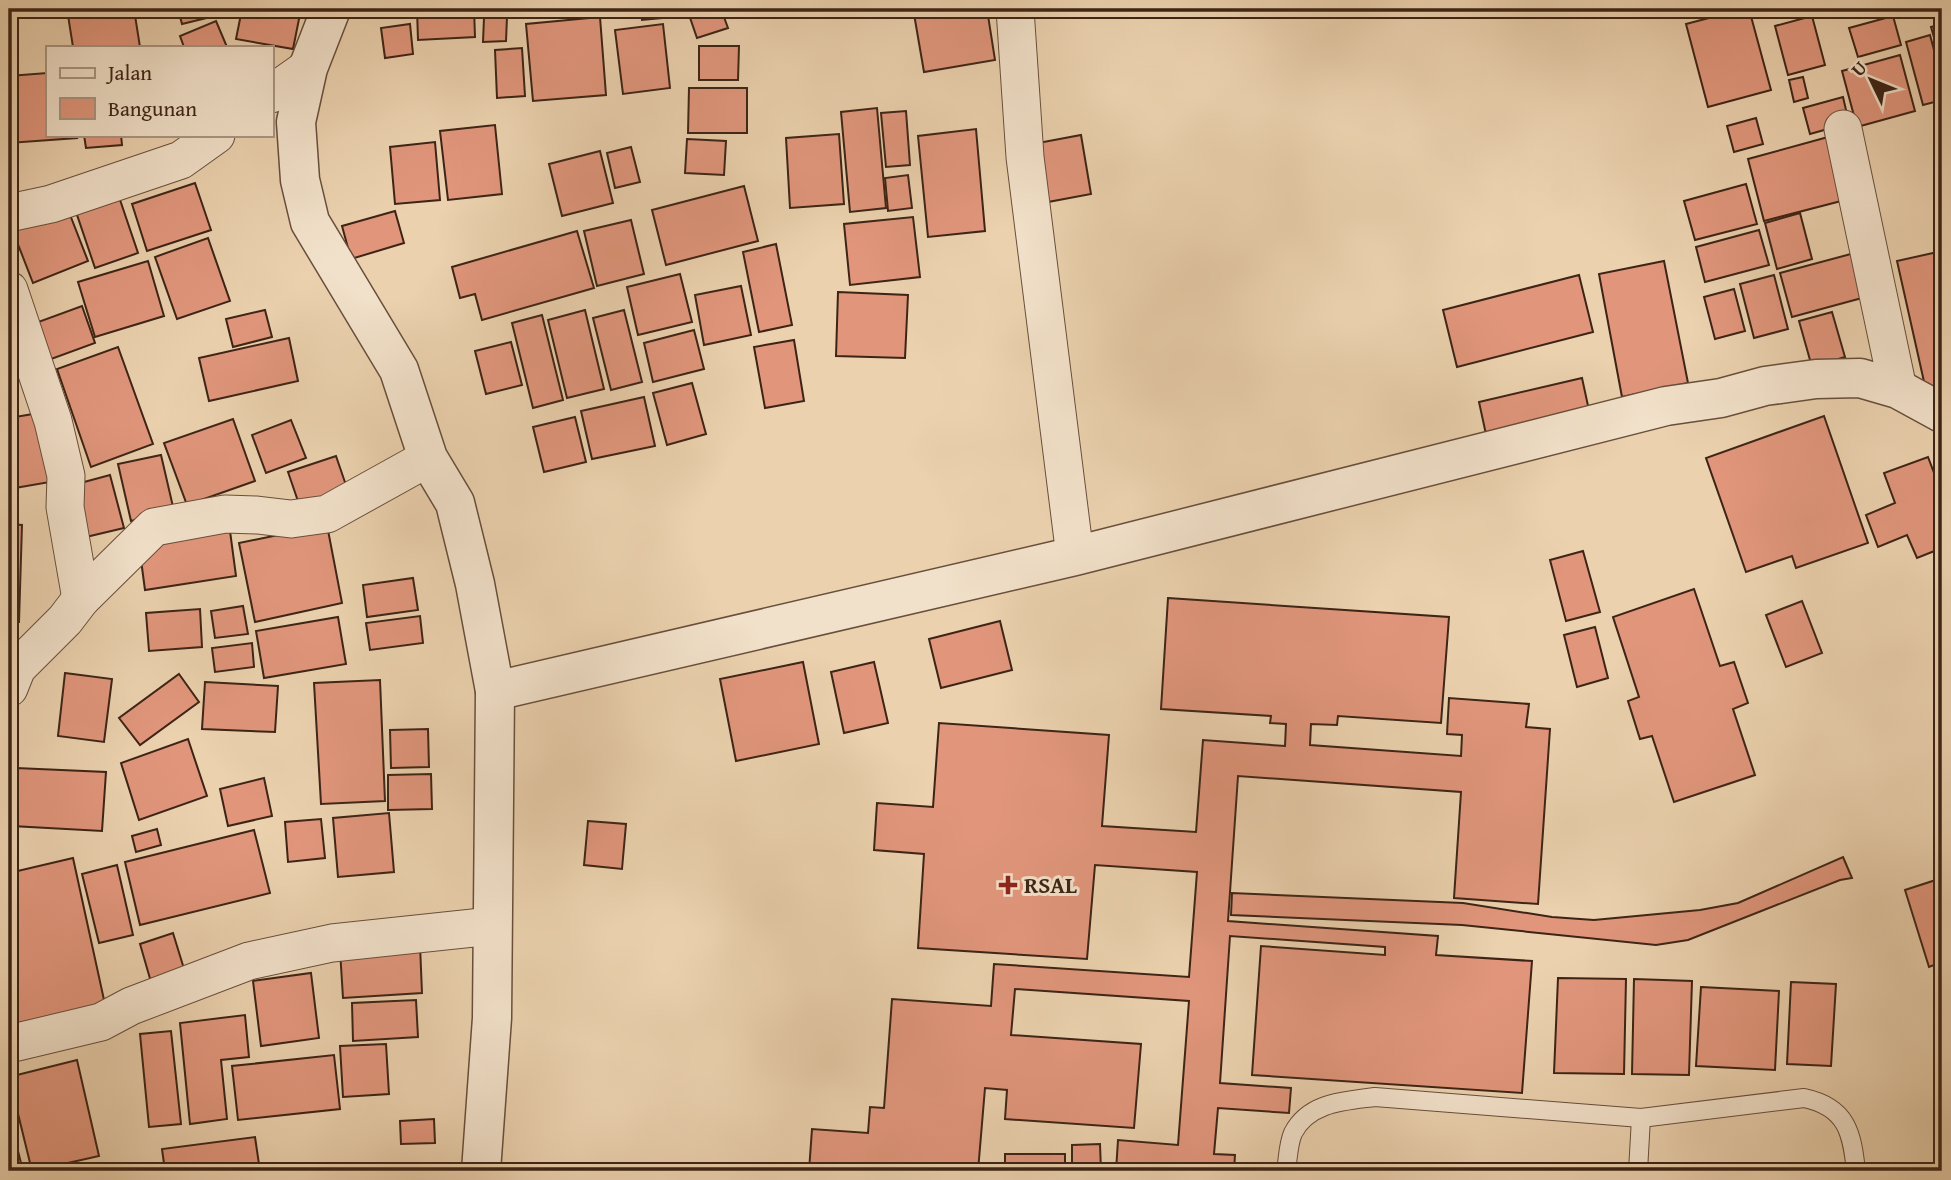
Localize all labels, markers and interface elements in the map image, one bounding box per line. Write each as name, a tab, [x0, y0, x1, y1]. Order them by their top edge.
legend	[46, 46, 273, 136]
north arrow	[1836, 46, 1906, 116]
text: U	[1844, 54, 1873, 83]
text: Jalan	[105, 57, 152, 88]
text: Bangunan	[108, 93, 197, 124]
place label: RSAL	[1024, 868, 1077, 901]
marker: RSAL	[998, 875, 1018, 895]

